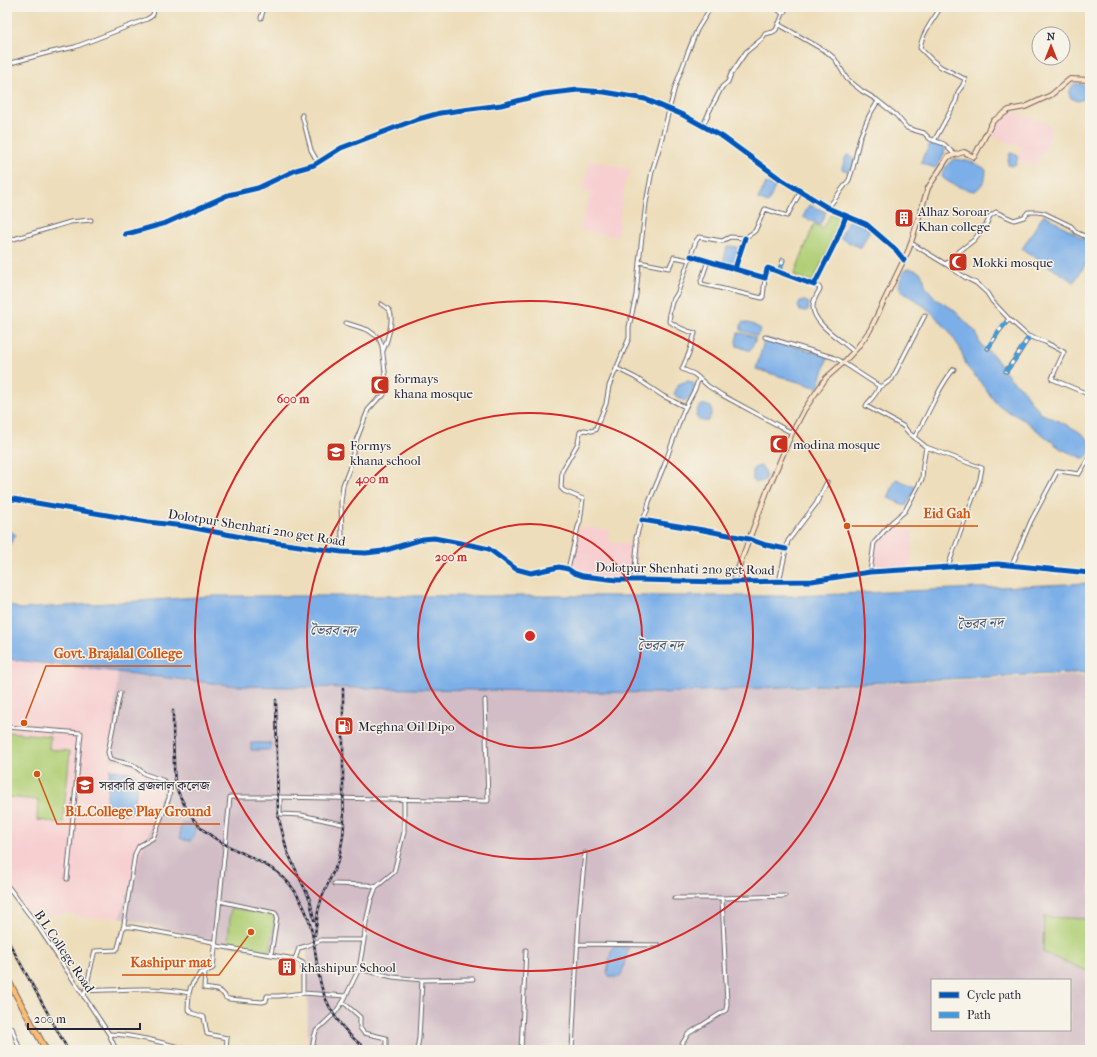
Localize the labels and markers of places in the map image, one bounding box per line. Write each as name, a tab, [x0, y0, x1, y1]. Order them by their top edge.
place label: Alhaz Soroar Khan college	[917, 204, 991, 234]
building icon: Alhaz Soroar Khan college	[893, 207, 915, 229]
mosque icon: Mokki mosque	[947, 251, 969, 273]
place label: Mokki mosque	[972, 255, 1053, 270]
place label: formays khana mosque	[394, 371, 474, 401]
mosque icon: formays khana mosque	[369, 374, 391, 396]
mosque icon: modina mosque	[768, 433, 790, 455]
place label: modina mosque	[793, 437, 881, 452]
place label: Formys khana school	[350, 438, 421, 468]
school or university icon: Formys khana school	[325, 441, 347, 463]
callout: Eid Gah	[915, 500, 978, 526]
centre of rings	[523, 629, 537, 643]
callout: Govt. Brajalal College	[46, 640, 191, 666]
fuel station icon: Meghna Oil Dipo	[333, 715, 355, 737]
place label: Meghna Oil Dipo	[358, 719, 455, 734]
school or university icon: সরকারি ব্রজলাল কলেজ	[74, 774, 96, 796]
place label: সরকারি ব্রজলাল কলেজ	[98, 778, 211, 793]
callout: B.L.College Play Ground	[57, 798, 220, 824]
callout: Kashipur mat	[122, 949, 219, 975]
building icon: khashipur School	[276, 956, 298, 978]
place label: khashipur School	[301, 960, 396, 975]

